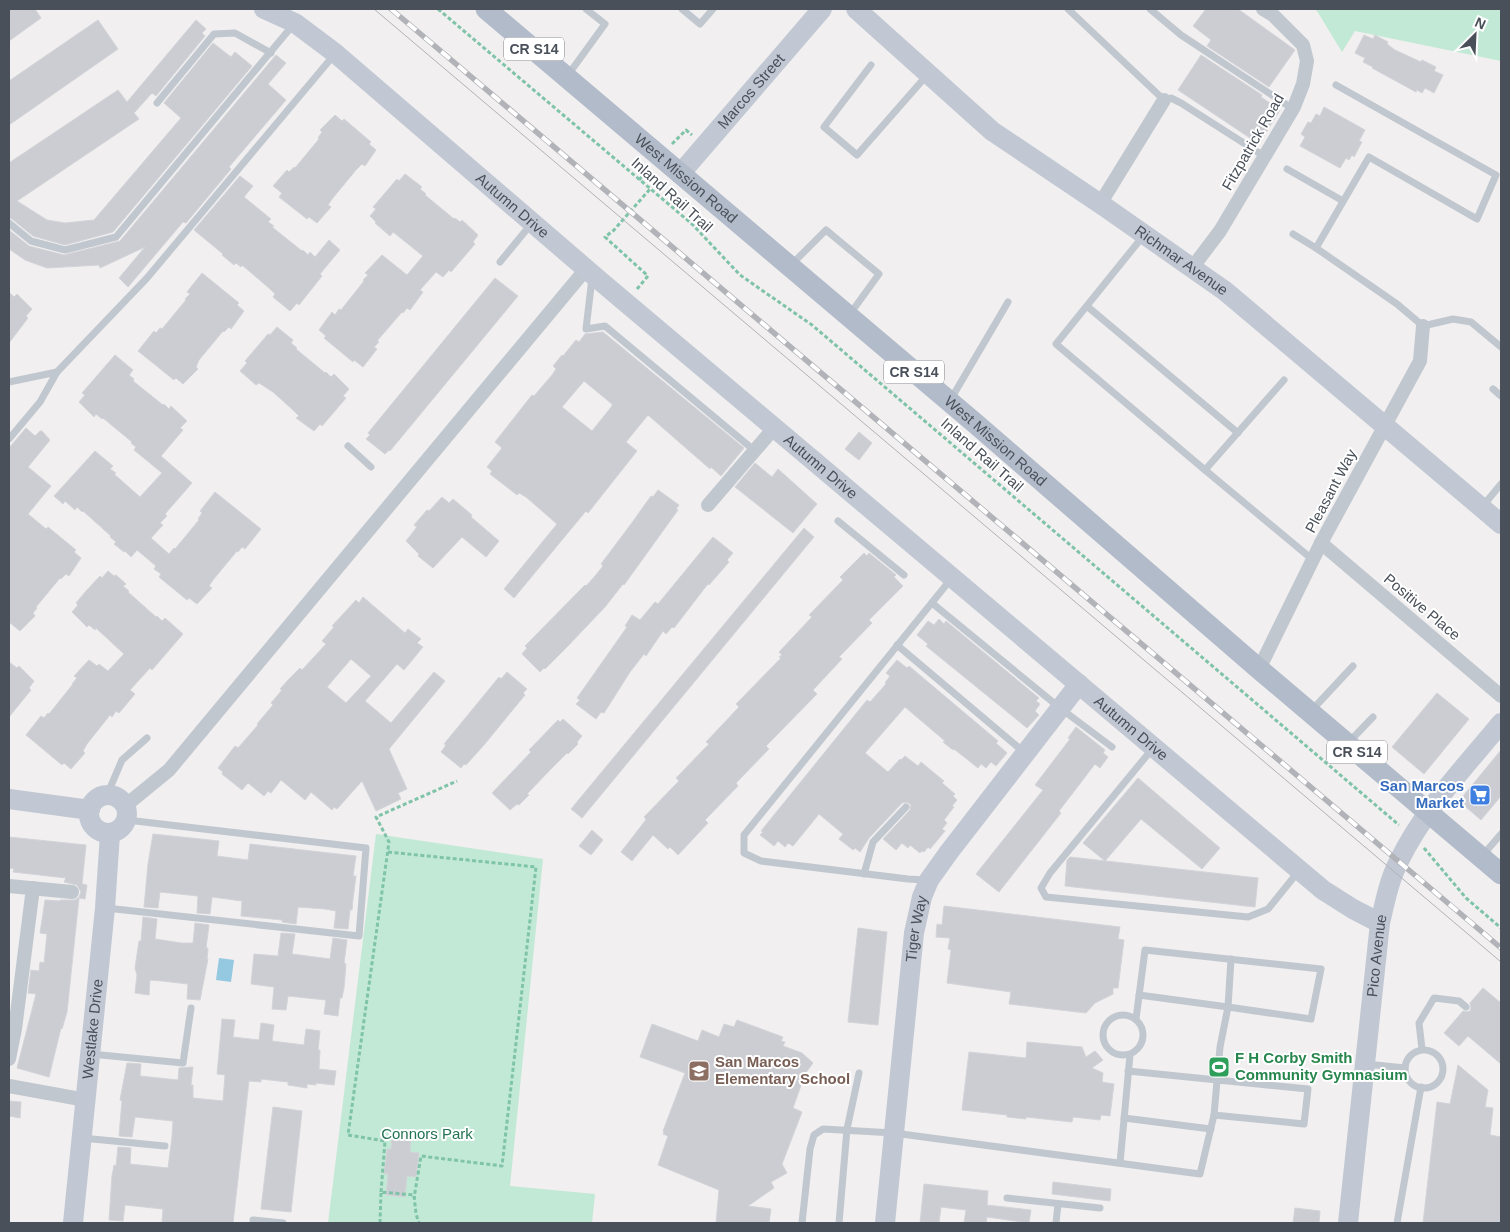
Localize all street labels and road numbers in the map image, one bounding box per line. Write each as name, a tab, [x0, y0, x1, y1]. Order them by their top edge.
road number: CR S14	[504, 38, 564, 61]
street label: Marcos Street	[714, 49, 788, 132]
street label: Fitzpatrick Road	[1218, 91, 1287, 193]
street label: West Mission Road	[632, 130, 741, 226]
street label: Inland Rail Trail	[628, 154, 716, 236]
street label: Autumn Drive	[473, 169, 553, 241]
street label: Richmar Avenue	[1132, 222, 1231, 298]
road number: CR S14	[884, 361, 944, 384]
street label: West Mission Road	[941, 392, 1050, 489]
street label: Inland Rail Trail	[938, 414, 1027, 495]
street label: Autumn Drive	[781, 431, 861, 502]
street label: Pleasant Way	[1301, 446, 1360, 535]
street label: Positive Place	[1381, 570, 1464, 643]
street label: Autumn Drive	[1091, 692, 1172, 764]
road number: CR S14	[1327, 740, 1387, 764]
street label: Tiger Way	[902, 893, 930, 963]
street label: Pico Avenue	[1363, 912, 1390, 998]
street label: Westlake Drive	[79, 978, 106, 1080]

